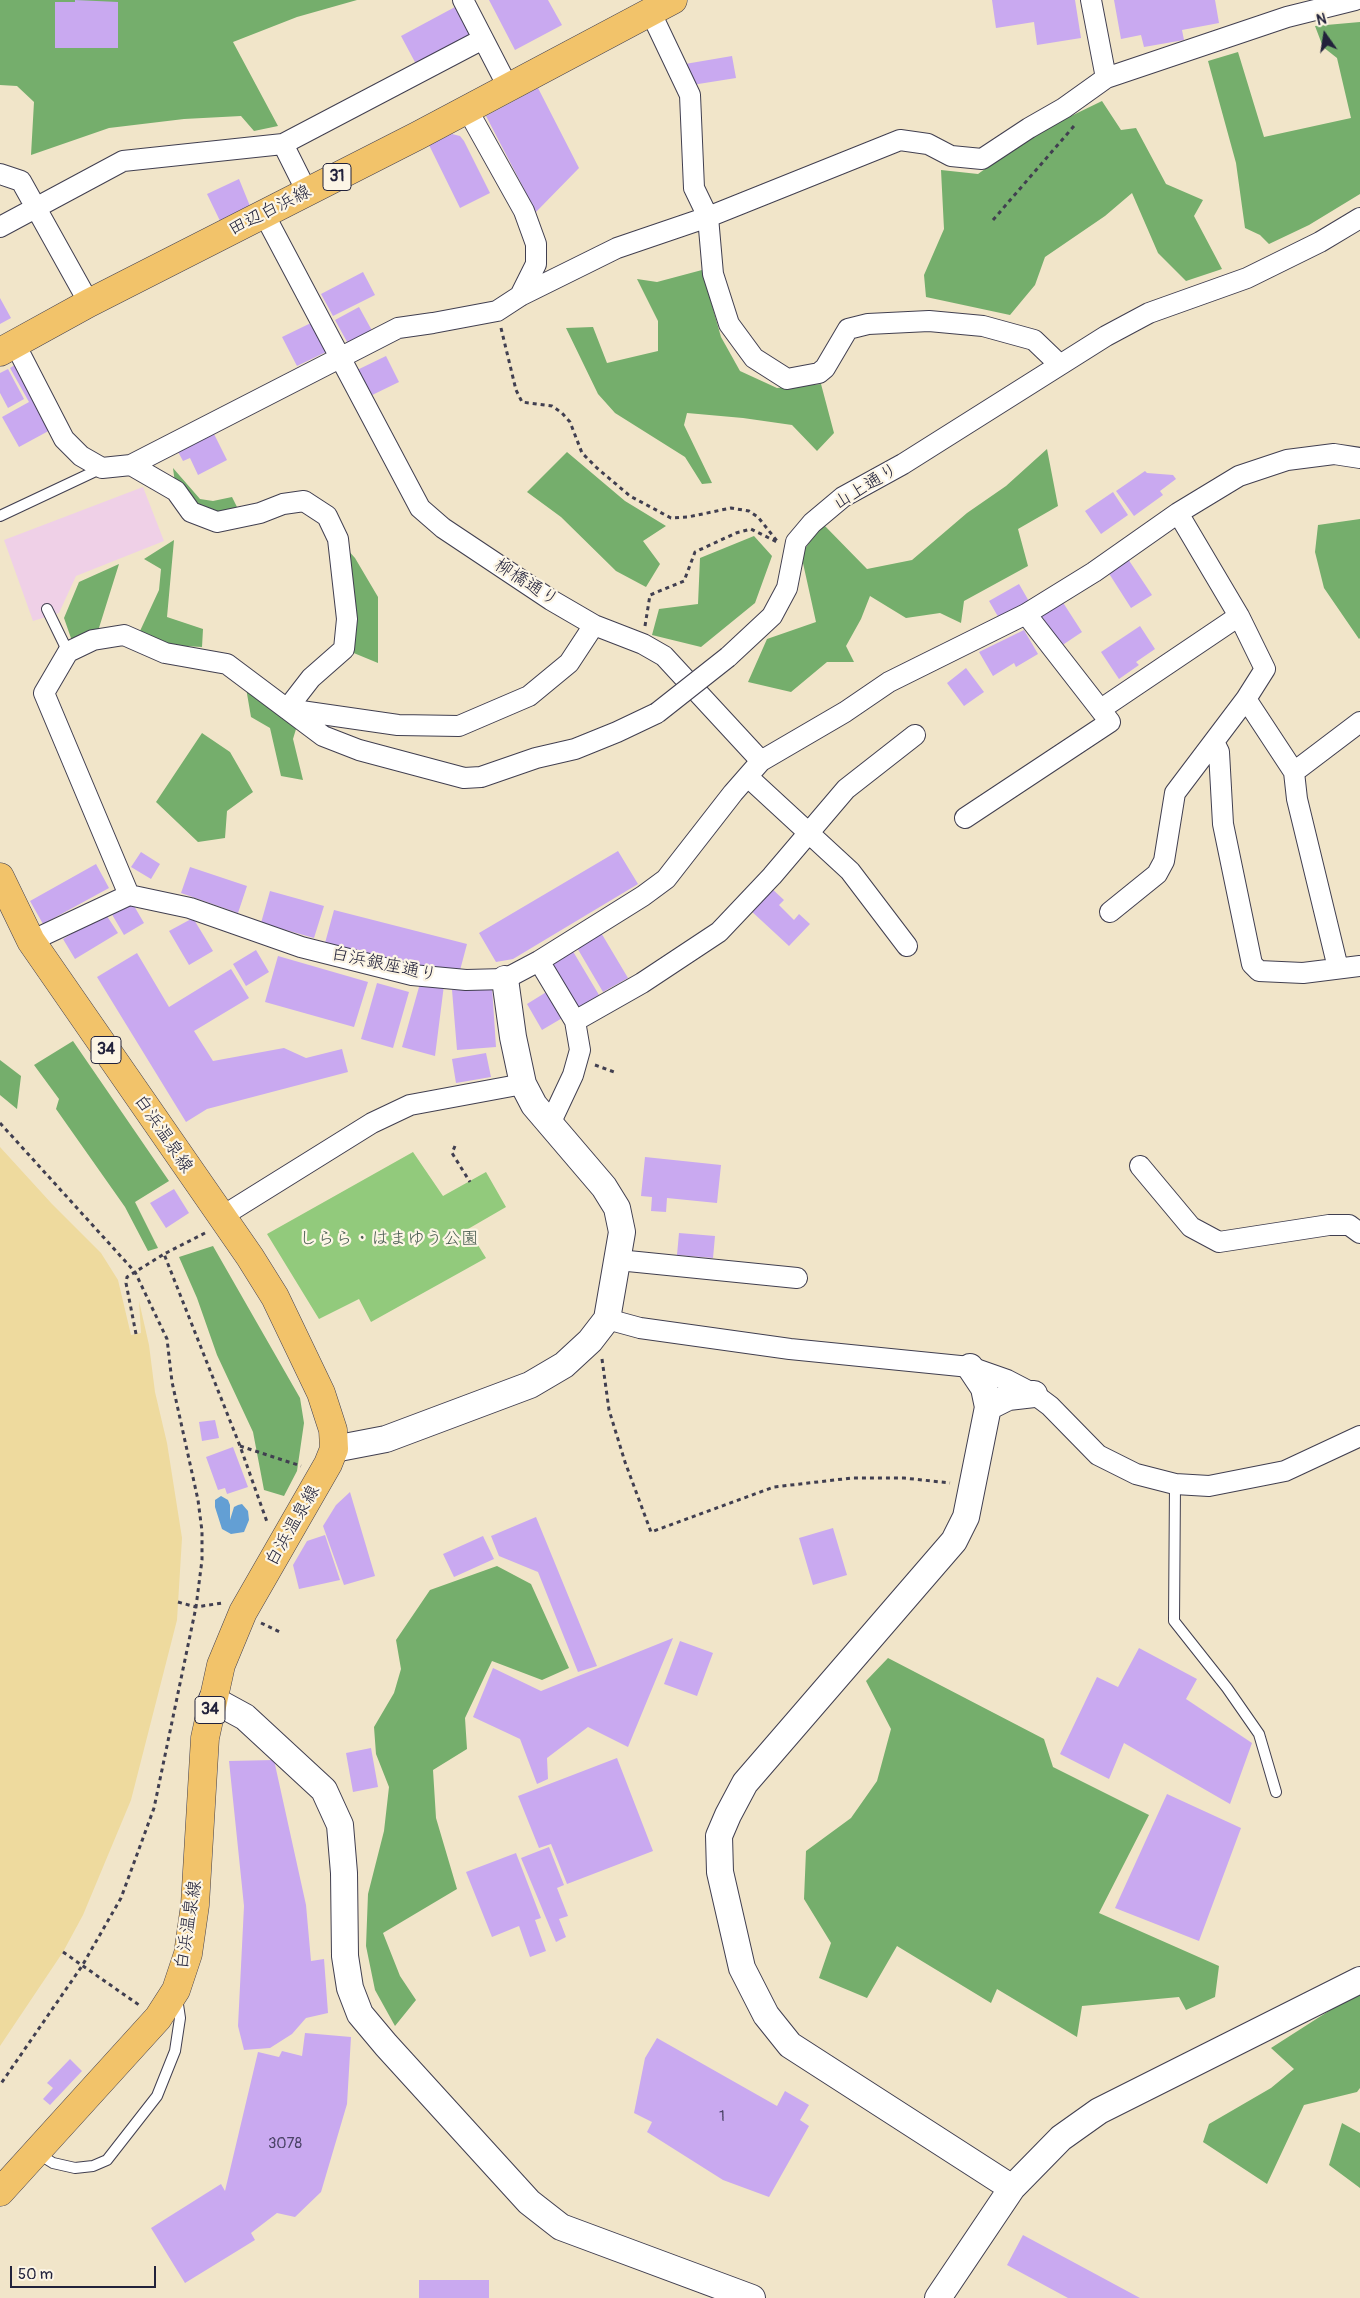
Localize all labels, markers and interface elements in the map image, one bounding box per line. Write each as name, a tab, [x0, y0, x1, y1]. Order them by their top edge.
north arrow	[1300, 10, 1350, 60]
text: N	[1315, 11, 1328, 29]
road number: 31	[323, 163, 351, 190]
street label: 田辺白浜線	[225, 181, 315, 241]
street label: 山上通り	[830, 459, 902, 515]
street label: 柳橋通り	[490, 554, 562, 612]
street label: 白浜銀座通り	[329, 943, 439, 987]
road number: 34	[91, 1036, 121, 1064]
street label: 白浜温泉線	[129, 1091, 197, 1177]
park label: しらら・はまゆう公園	[299, 1228, 479, 1250]
street label: 白浜温泉線	[261, 1482, 325, 1570]
road number: 34	[195, 1696, 225, 1724]
street label: 白浜温泉線	[171, 1879, 207, 1971]
house number: 1	[719, 2108, 725, 2126]
house number: 3078	[268, 2135, 302, 2153]
scale bar	[12, 2256, 159, 2288]
text: 50 m	[18, 2265, 53, 2284]

